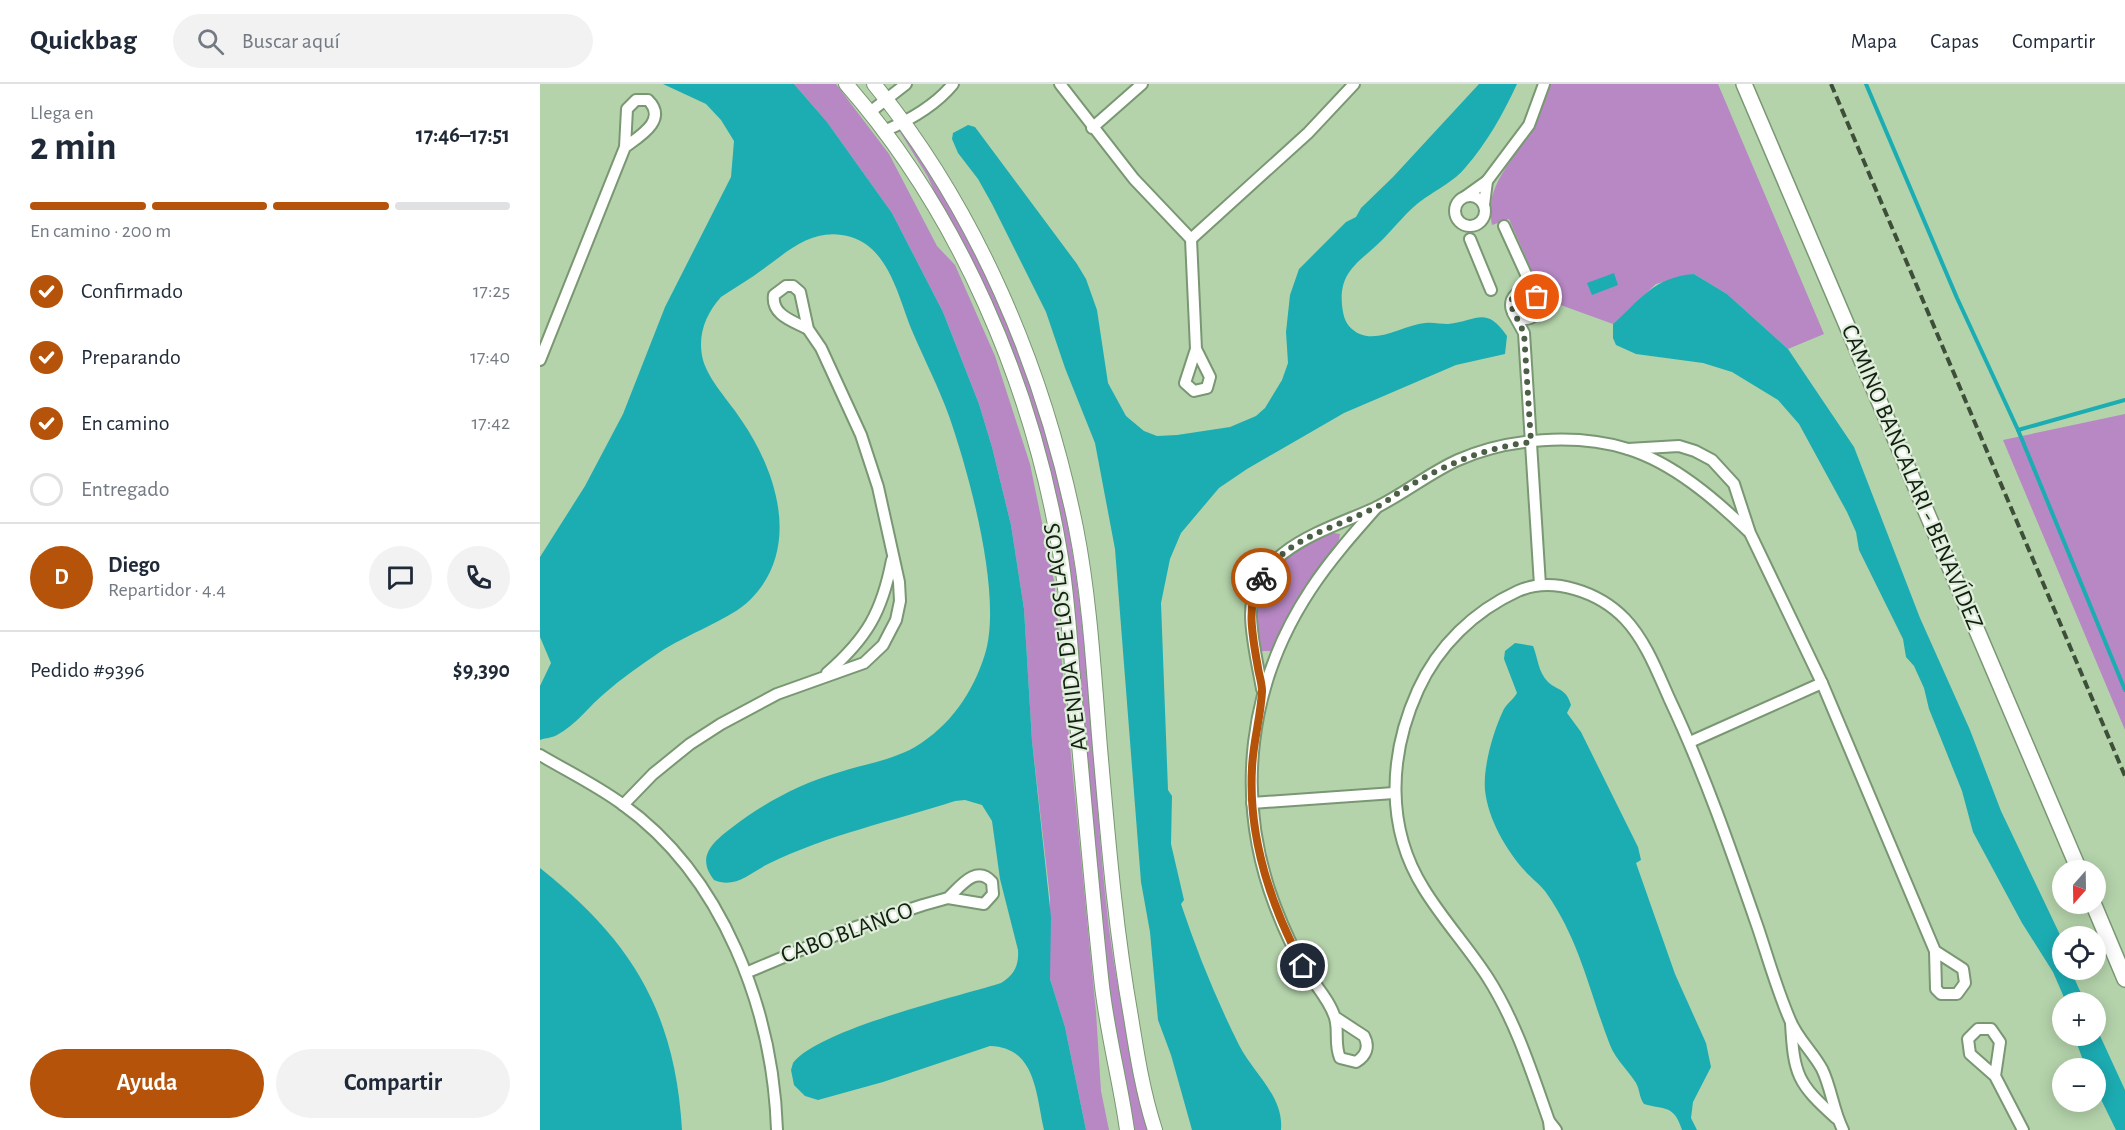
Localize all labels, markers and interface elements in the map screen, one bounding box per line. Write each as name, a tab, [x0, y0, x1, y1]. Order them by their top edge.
search box	[173, 14, 593, 68]
icon: search	[194, 25, 227, 58]
text: Quickbag	[30, 27, 137, 55]
text: Buscar aquí	[242, 30, 340, 52]
text: Mapa	[1851, 31, 1897, 52]
text: Capas	[1930, 31, 1979, 52]
text: Compartir	[2012, 31, 2095, 52]
text: Llega en	[30, 103, 94, 123]
text: 17:46–17:51	[416, 124, 510, 146]
text: 2 min	[30, 128, 117, 167]
text: En camino · 200 m	[30, 221, 171, 241]
pin	[1511, 271, 1562, 322]
icon: check	[30, 275, 63, 308]
text: Confirmado	[81, 280, 183, 302]
icon: bag	[1520, 280, 1553, 313]
text: 17:25	[473, 281, 510, 301]
street label: CAMINO BANCALARI - BENAVÍDEZ	[1837, 320, 1989, 633]
icon: check	[30, 341, 63, 374]
text: Preparando	[81, 346, 181, 368]
text: 17:40	[470, 347, 510, 367]
icon: check	[30, 407, 63, 440]
text: En camino	[81, 412, 170, 434]
text: 17:42	[471, 413, 510, 433]
text: Entregado	[81, 478, 170, 500]
street label: AVENIDA DE LOS LAGOS	[1040, 522, 1092, 752]
button: chat	[369, 546, 432, 609]
button: phone	[447, 546, 510, 609]
courier	[1231, 548, 1291, 608]
text: Diego	[108, 554, 160, 576]
icon: bike	[1245, 562, 1278, 595]
text: D	[54, 566, 69, 588]
text: Repartidor · 4.4	[108, 580, 226, 600]
text: Pedido #9396	[30, 659, 145, 681]
text: $9,390	[453, 659, 510, 681]
north arrow	[2052, 860, 2106, 914]
map controls	[2052, 860, 2106, 1112]
street label: CABO BLANCO	[778, 898, 916, 968]
button: locate	[2052, 926, 2106, 980]
pin	[1277, 940, 1328, 991]
icon: home	[1286, 949, 1319, 982]
button: +	[2052, 992, 2106, 1046]
button: Ayuda	[30, 1049, 264, 1118]
button: Compartir	[276, 1049, 510, 1118]
button: −	[2052, 1058, 2106, 1112]

